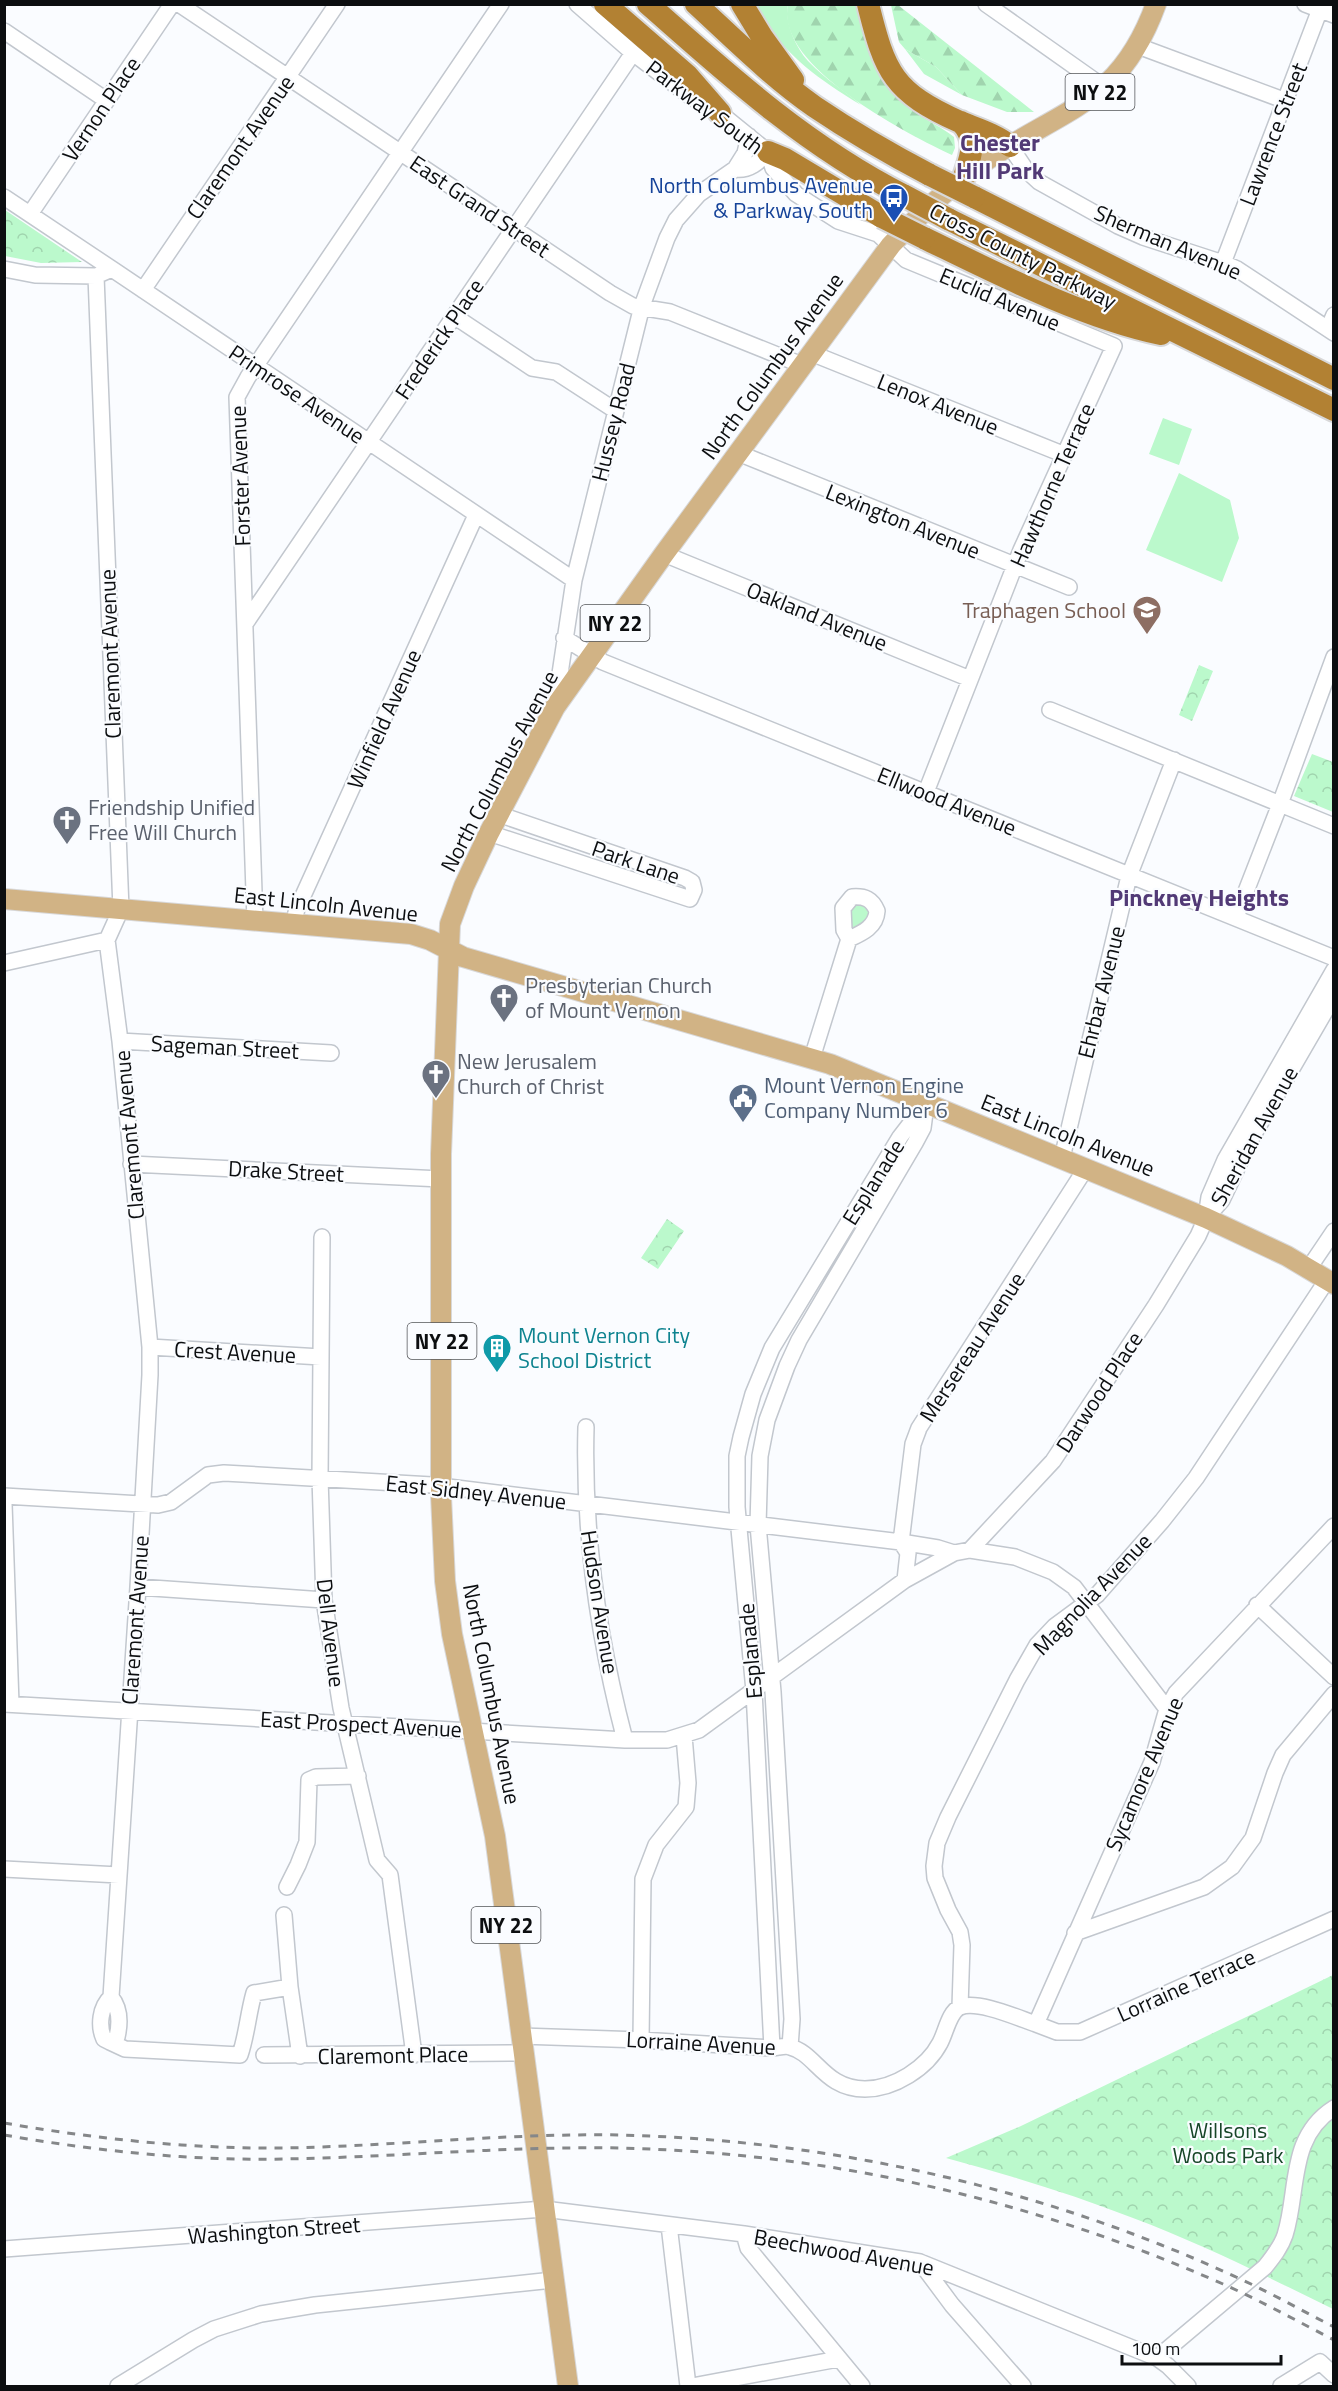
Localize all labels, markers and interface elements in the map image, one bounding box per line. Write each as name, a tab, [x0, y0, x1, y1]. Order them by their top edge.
street label: Vernon Place	[53, 49, 149, 169]
street label: Parkway South	[639, 51, 771, 163]
street label: Lawrence Street	[1230, 57, 1316, 210]
street label: Claremont Avenue	[177, 68, 303, 226]
road number: NY 22	[1066, 74, 1134, 110]
district label: Chester Hill Park	[956, 124, 1045, 188]
street label: East Grand Street	[403, 146, 557, 266]
place label: North Columbus Avenue & Parkway South	[649, 168, 873, 227]
bus stop icon: North Columbus Avenue & Parkway South	[878, 182, 910, 224]
street label: Cross County Parkway	[923, 194, 1123, 318]
street label: Sherman Avenue	[1089, 196, 1247, 288]
street label: Euclid Avenue	[934, 258, 1066, 340]
street label: North Columbus Avenue	[692, 265, 852, 467]
street label: Frederick Place	[386, 272, 492, 406]
street label: Primrose Avenue	[222, 336, 372, 452]
street label: Hussey Road	[582, 359, 644, 485]
street label: Lenox Avenue	[872, 364, 1004, 444]
street label: Hawthorne Terrace	[1001, 397, 1103, 573]
street label: Forster Avenue	[221, 405, 259, 547]
street label: Lexington Avenue	[821, 474, 985, 568]
street label: Claremont Avenue	[90, 569, 130, 739]
street label: Oakland Avenue	[741, 572, 893, 660]
place label: Traphagen School	[963, 593, 1126, 627]
school or university icon: Traphagen School	[1131, 594, 1163, 636]
road number: NY 22	[580, 605, 650, 641]
street label: Winfield Avenue	[338, 644, 430, 794]
street label: North Columbus Avenue	[431, 664, 567, 878]
street label: Ellwood Avenue	[872, 758, 1022, 844]
place label: Friendship Unified Free Will Church	[88, 790, 255, 849]
church icon: Friendship Unified Free Will Church	[51, 804, 83, 846]
street label: Park Lane	[587, 831, 685, 893]
street label: East Lincoln Avenue	[232, 877, 420, 931]
district label: Pinckney Heights	[1109, 879, 1289, 915]
street label: Ehrbar Avenue	[1068, 922, 1134, 1062]
place label: Presbyterian Church of Mount Vernon	[525, 968, 712, 1027]
church icon: Presbyterian Church of Mount Vernon	[488, 982, 520, 1024]
street label: Sageman Street	[150, 1026, 300, 1068]
place label: New Jerusalem Church of Christ	[457, 1044, 604, 1103]
street label: Claremont Avenue	[105, 1049, 153, 1221]
church icon: New Jerusalem Church of Christ	[420, 1058, 452, 1100]
street label: Sheridan Avenue	[1201, 1060, 1307, 1212]
place label: Mount Vernon Engine Company Number 6	[764, 1068, 964, 1127]
public building icon: Mount Vernon Engine Company Number 6	[727, 1082, 759, 1124]
street label: East Lincoln Avenue	[976, 1085, 1160, 1185]
street label: Esplanade	[833, 1132, 913, 1232]
street label: Drake Street	[227, 1151, 345, 1191]
street label: Mersereau Avenue	[911, 1265, 1033, 1429]
place label: Mount Vernon City School District	[518, 1318, 690, 1377]
road number: NY 22	[408, 1323, 476, 1359]
street label: Darwood Place	[1047, 1324, 1151, 1460]
street label: Crest Avenue	[173, 1332, 297, 1372]
building icon: Mount Vernon City School District	[481, 1332, 513, 1374]
street label: East Sidney Avenue	[384, 1466, 568, 1518]
street label: Magnolia Avenue	[1025, 1525, 1159, 1663]
street label: Hudson Avenue	[572, 1527, 628, 1677]
street label: Claremont Avenue	[112, 1534, 158, 1706]
street label: Dell Avenue	[307, 1577, 355, 1689]
street label: North Columbus Avenue	[454, 1581, 530, 1807]
street label: Esplanade	[729, 1602, 771, 1700]
street label: Sycamore Avenue	[1096, 1691, 1192, 1857]
street label: East Prospect Avenue	[259, 1702, 463, 1746]
road number: NY 22	[472, 1907, 540, 1943]
street label: Lorraine Terrace	[1111, 1939, 1261, 2031]
street label: Lorraine Avenue	[625, 2022, 777, 2064]
street label: Claremont Place	[317, 2037, 469, 2073]
park label: Willsons Woods Park	[1172, 2113, 1284, 2172]
street label: Washington Street	[187, 2207, 362, 2253]
street label: Beechwood Avenue	[751, 2219, 937, 2285]
scale bar	[1122, 2328, 1281, 2366]
text: 100 m	[1131, 2335, 1180, 2362]

